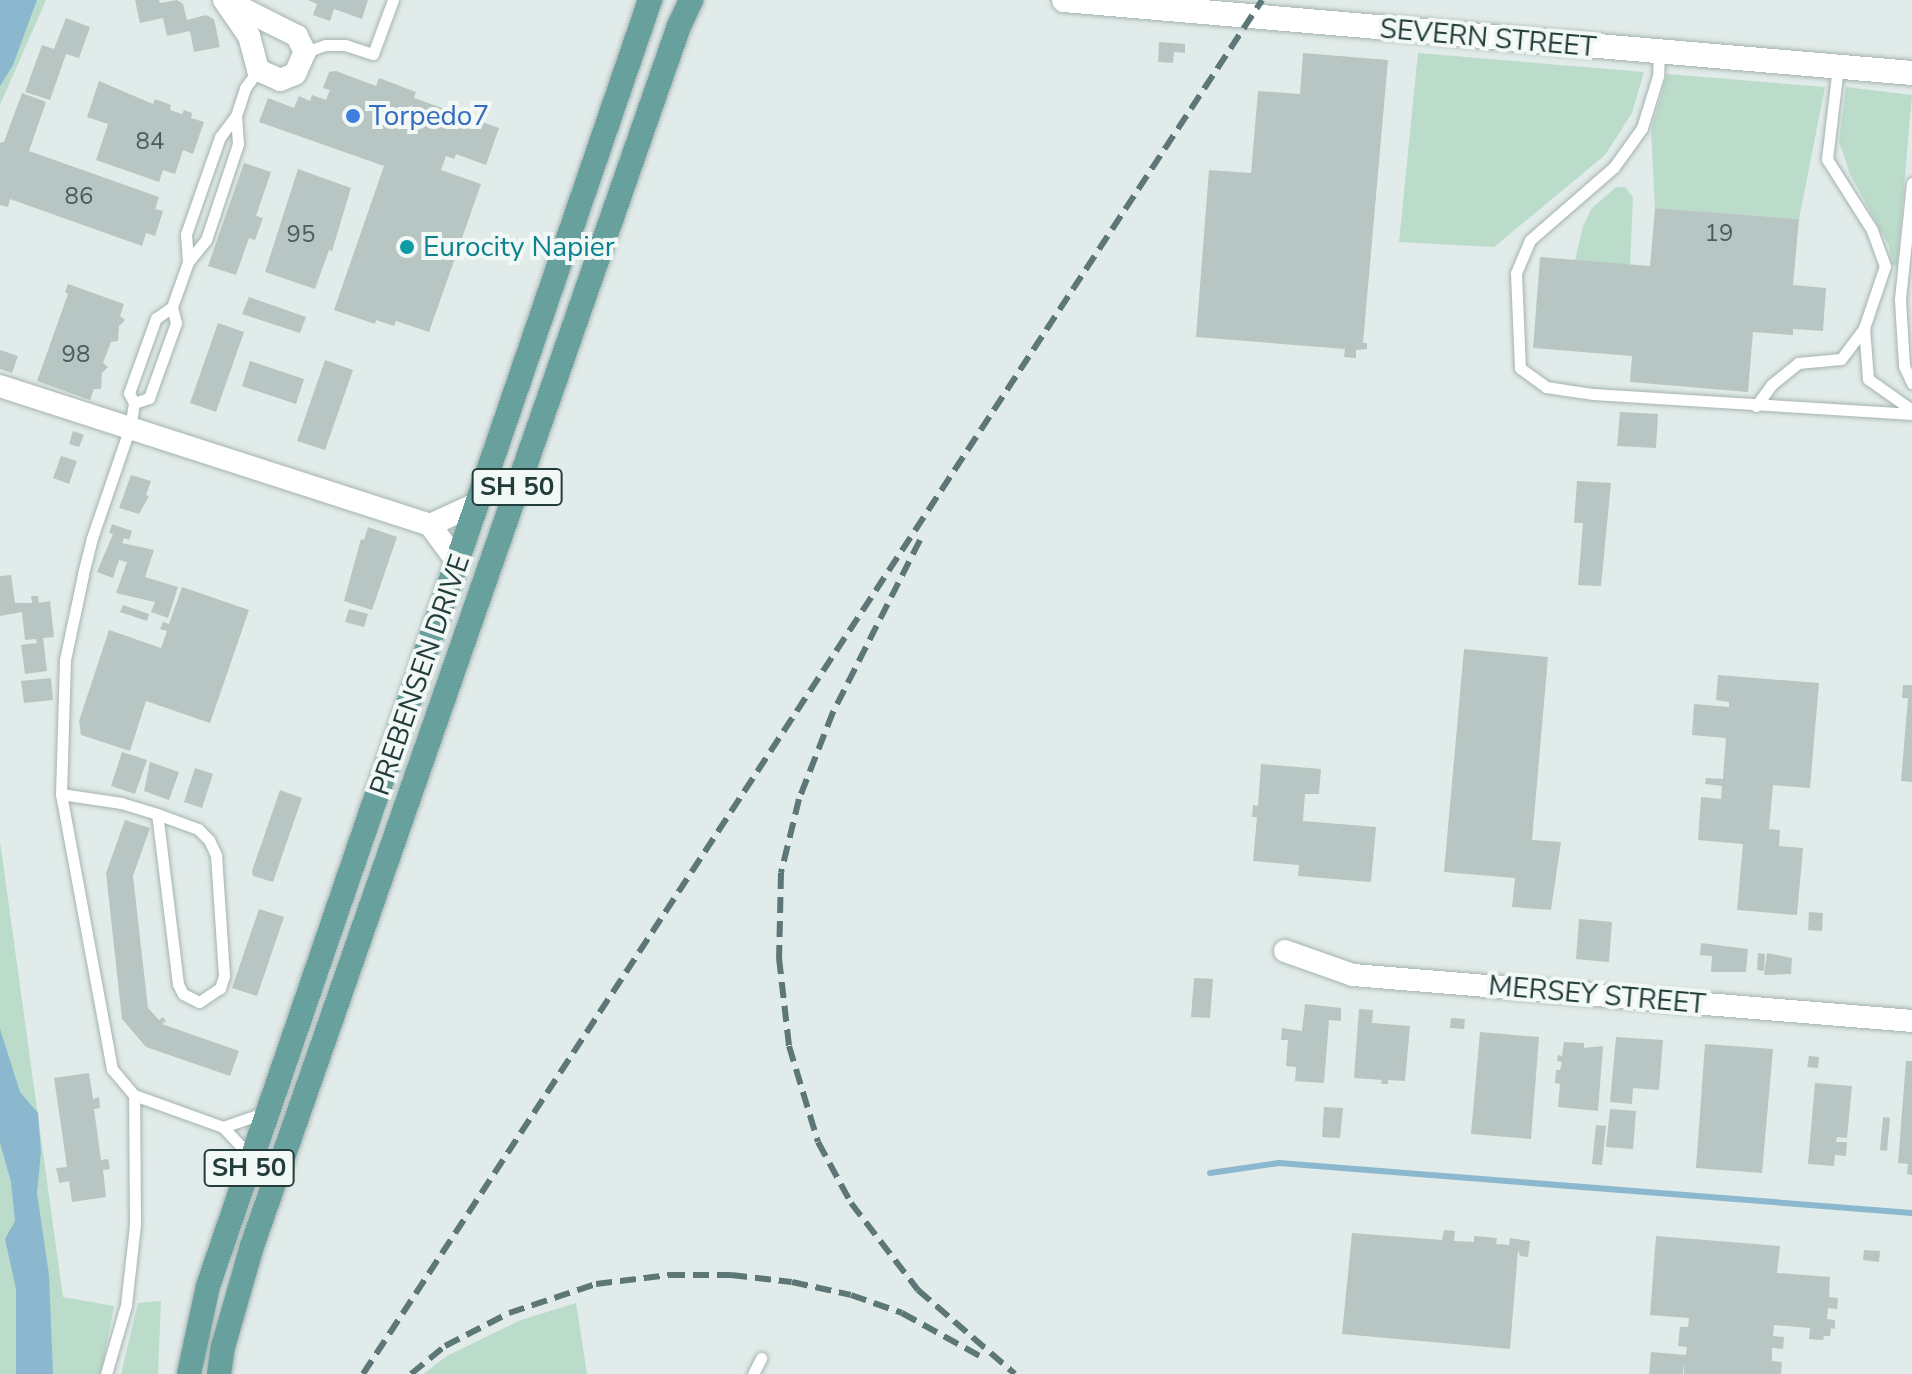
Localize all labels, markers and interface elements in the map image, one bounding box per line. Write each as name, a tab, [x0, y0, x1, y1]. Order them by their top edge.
street label: SEVERN STREET	[1378, 12, 1598, 64]
place label: Torpedo7	[369, 99, 489, 133]
marker: Torpedo7	[344, 107, 362, 125]
house number: 84	[136, 128, 164, 156]
house number: 86	[65, 183, 93, 211]
house number: 19	[1705, 220, 1733, 248]
house number: 95	[287, 221, 315, 249]
place label: Eurocity Napier	[423, 230, 615, 264]
marker: Eurocity Napier	[398, 238, 416, 256]
house number: 98	[62, 341, 90, 369]
road number: SH 50	[471, 465, 563, 509]
street label: PREBENSEN DRIVE	[363, 550, 477, 800]
street label: MERSEY STREET	[1487, 969, 1707, 1021]
road number: SH 50	[203, 1146, 295, 1190]

